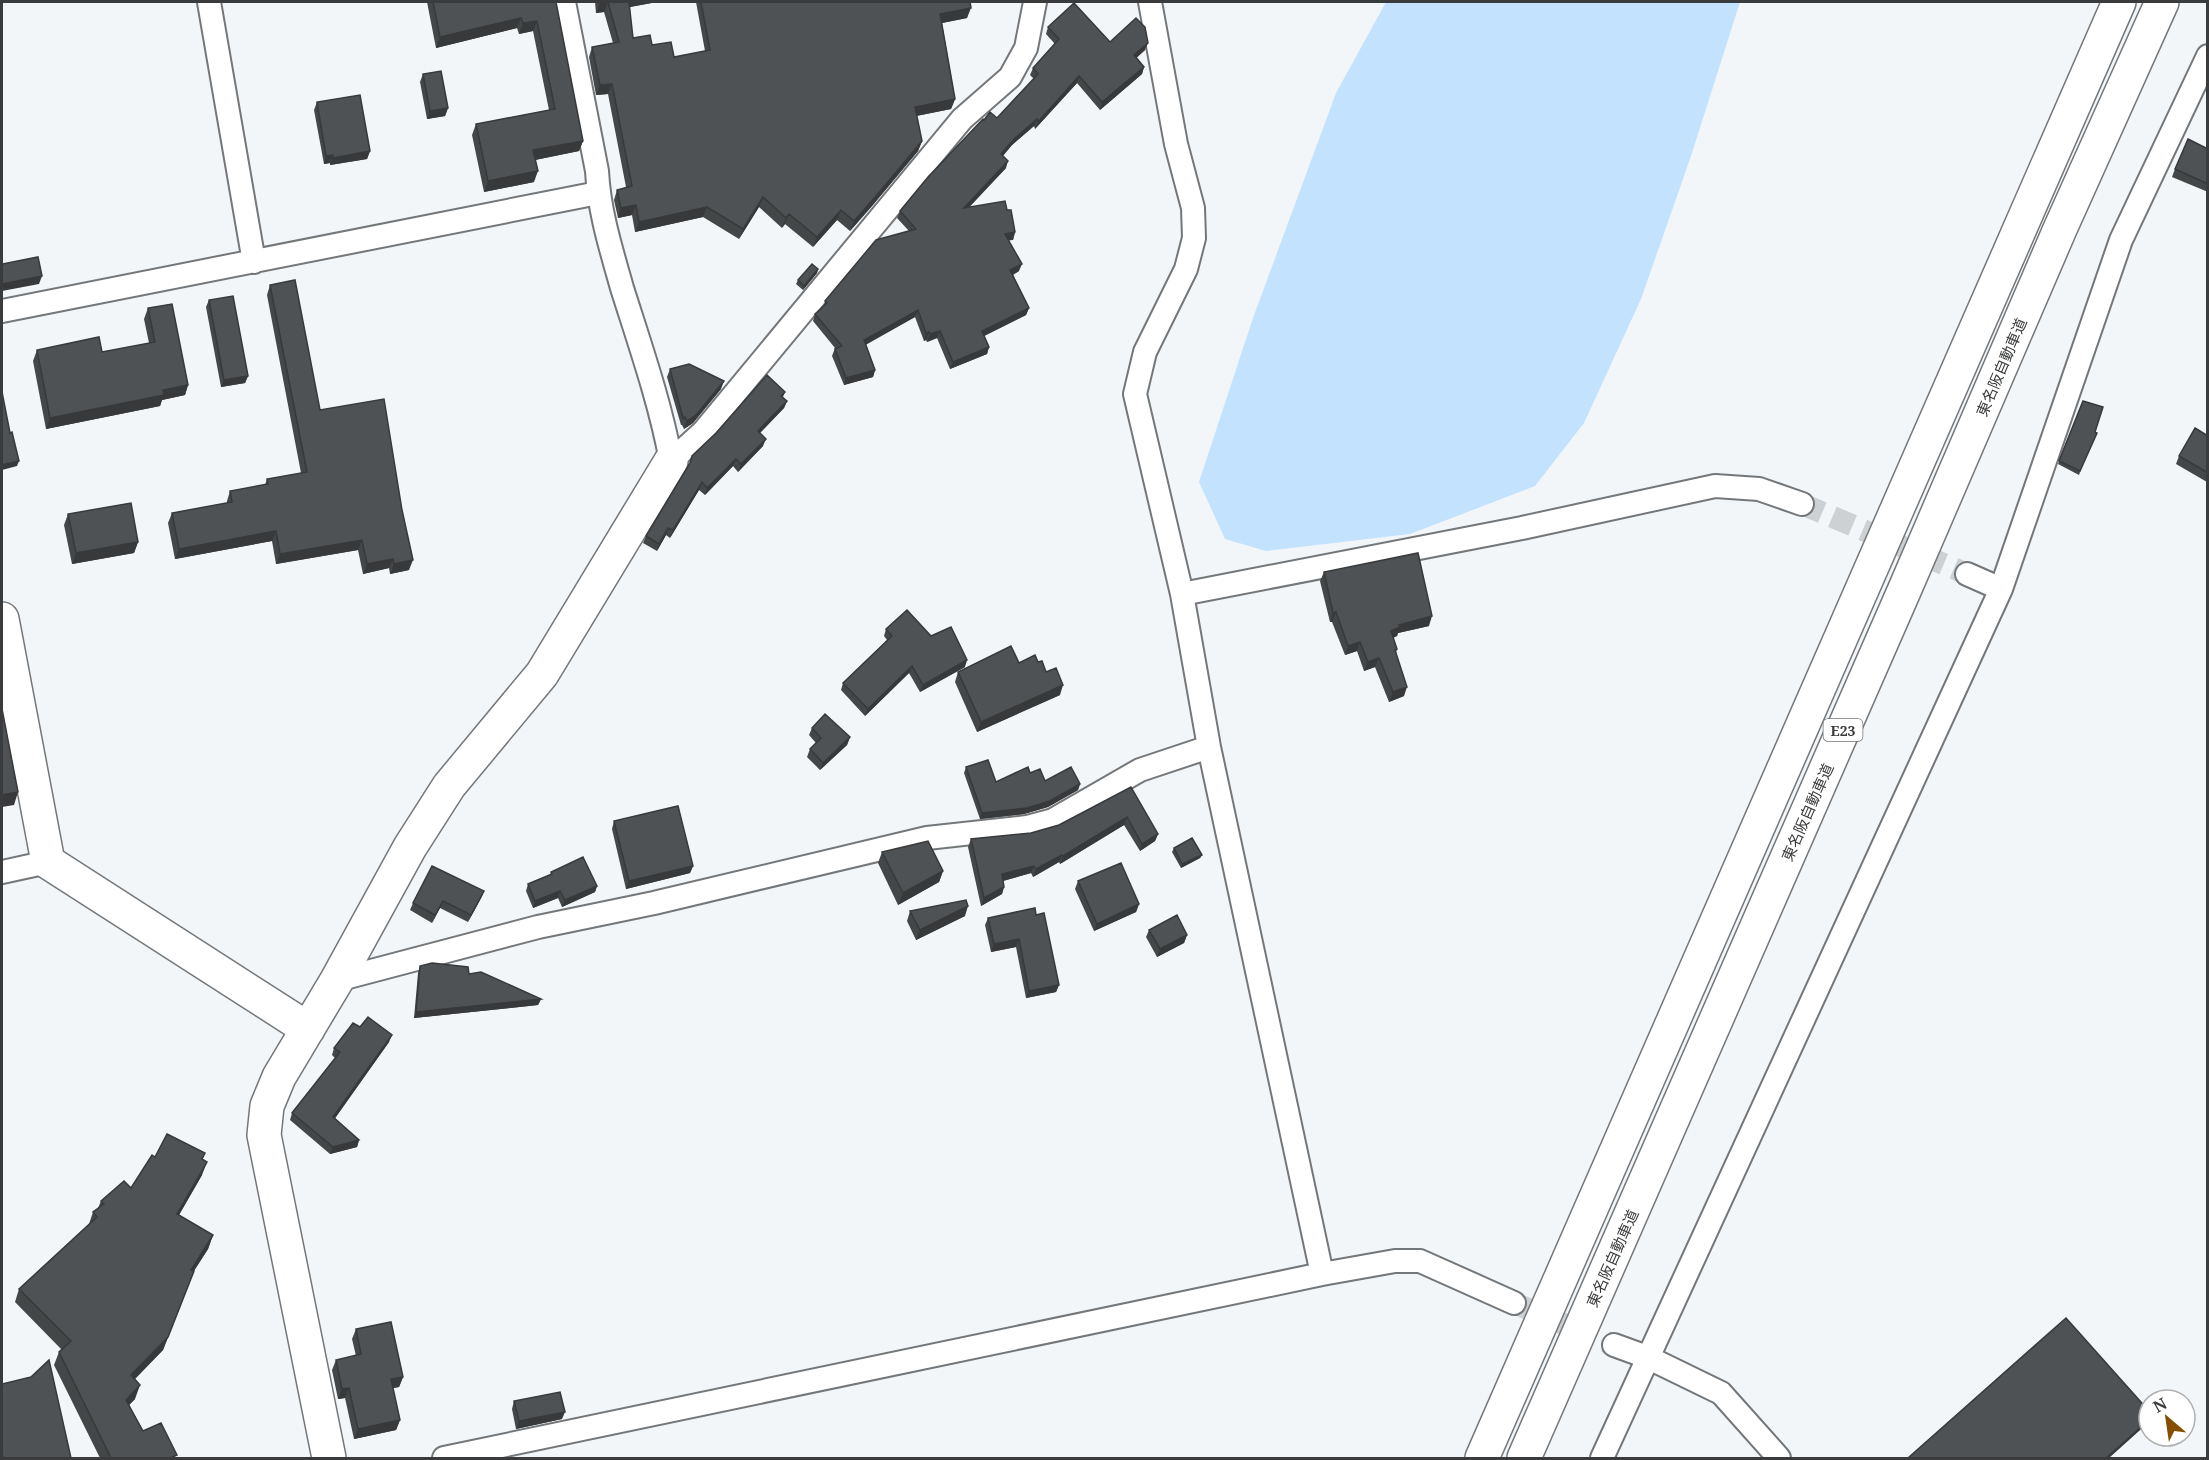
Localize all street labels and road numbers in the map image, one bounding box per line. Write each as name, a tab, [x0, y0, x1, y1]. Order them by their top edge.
street label: 東名阪自動車道	[1971, 315, 2031, 419]
road number: E23	[1824, 719, 1862, 741]
street label: 東名阪自動車道	[1777, 760, 1837, 864]
street label: 東名阪自動車道	[1582, 1206, 1642, 1310]

